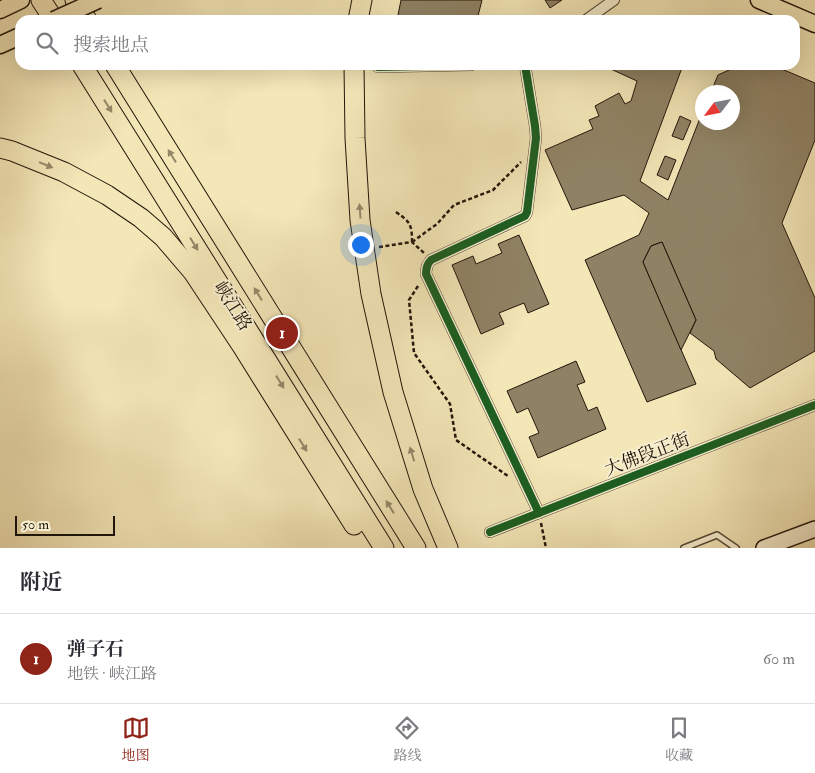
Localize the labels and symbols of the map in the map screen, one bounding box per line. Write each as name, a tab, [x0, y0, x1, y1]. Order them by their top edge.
north arrow	[695, 85, 740, 130]
one-way arrow	[103, 100, 112, 113]
one-way arrow	[167, 150, 177, 163]
one-way arrow	[39, 161, 54, 169]
one-way arrow	[355, 203, 363, 219]
your location	[348, 232, 374, 258]
one-way arrow	[189, 238, 198, 251]
street label: 峡江路	[209, 277, 257, 335]
one-way arrow	[253, 288, 263, 301]
pin: 1	[266, 314, 298, 352]
one-way arrow	[275, 375, 285, 389]
street label: 大佛段正街	[601, 428, 693, 481]
one-way arrow	[299, 438, 308, 452]
one-way arrow	[407, 446, 415, 461]
one-way arrow	[385, 500, 395, 513]
scale bar	[15, 513, 115, 536]

